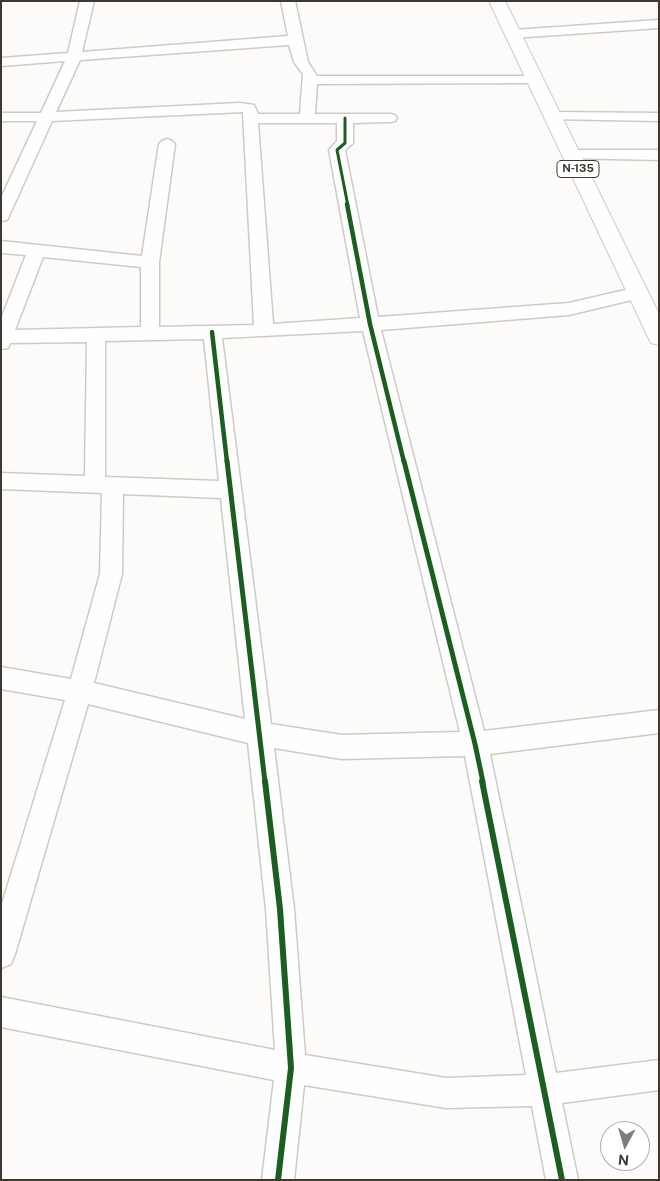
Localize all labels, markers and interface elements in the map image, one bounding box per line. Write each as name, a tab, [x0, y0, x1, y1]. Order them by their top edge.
road number: N-135	[557, 160, 599, 178]
north arrow	[600, 1121, 650, 1171]
text: N	[617, 1151, 630, 1168]

